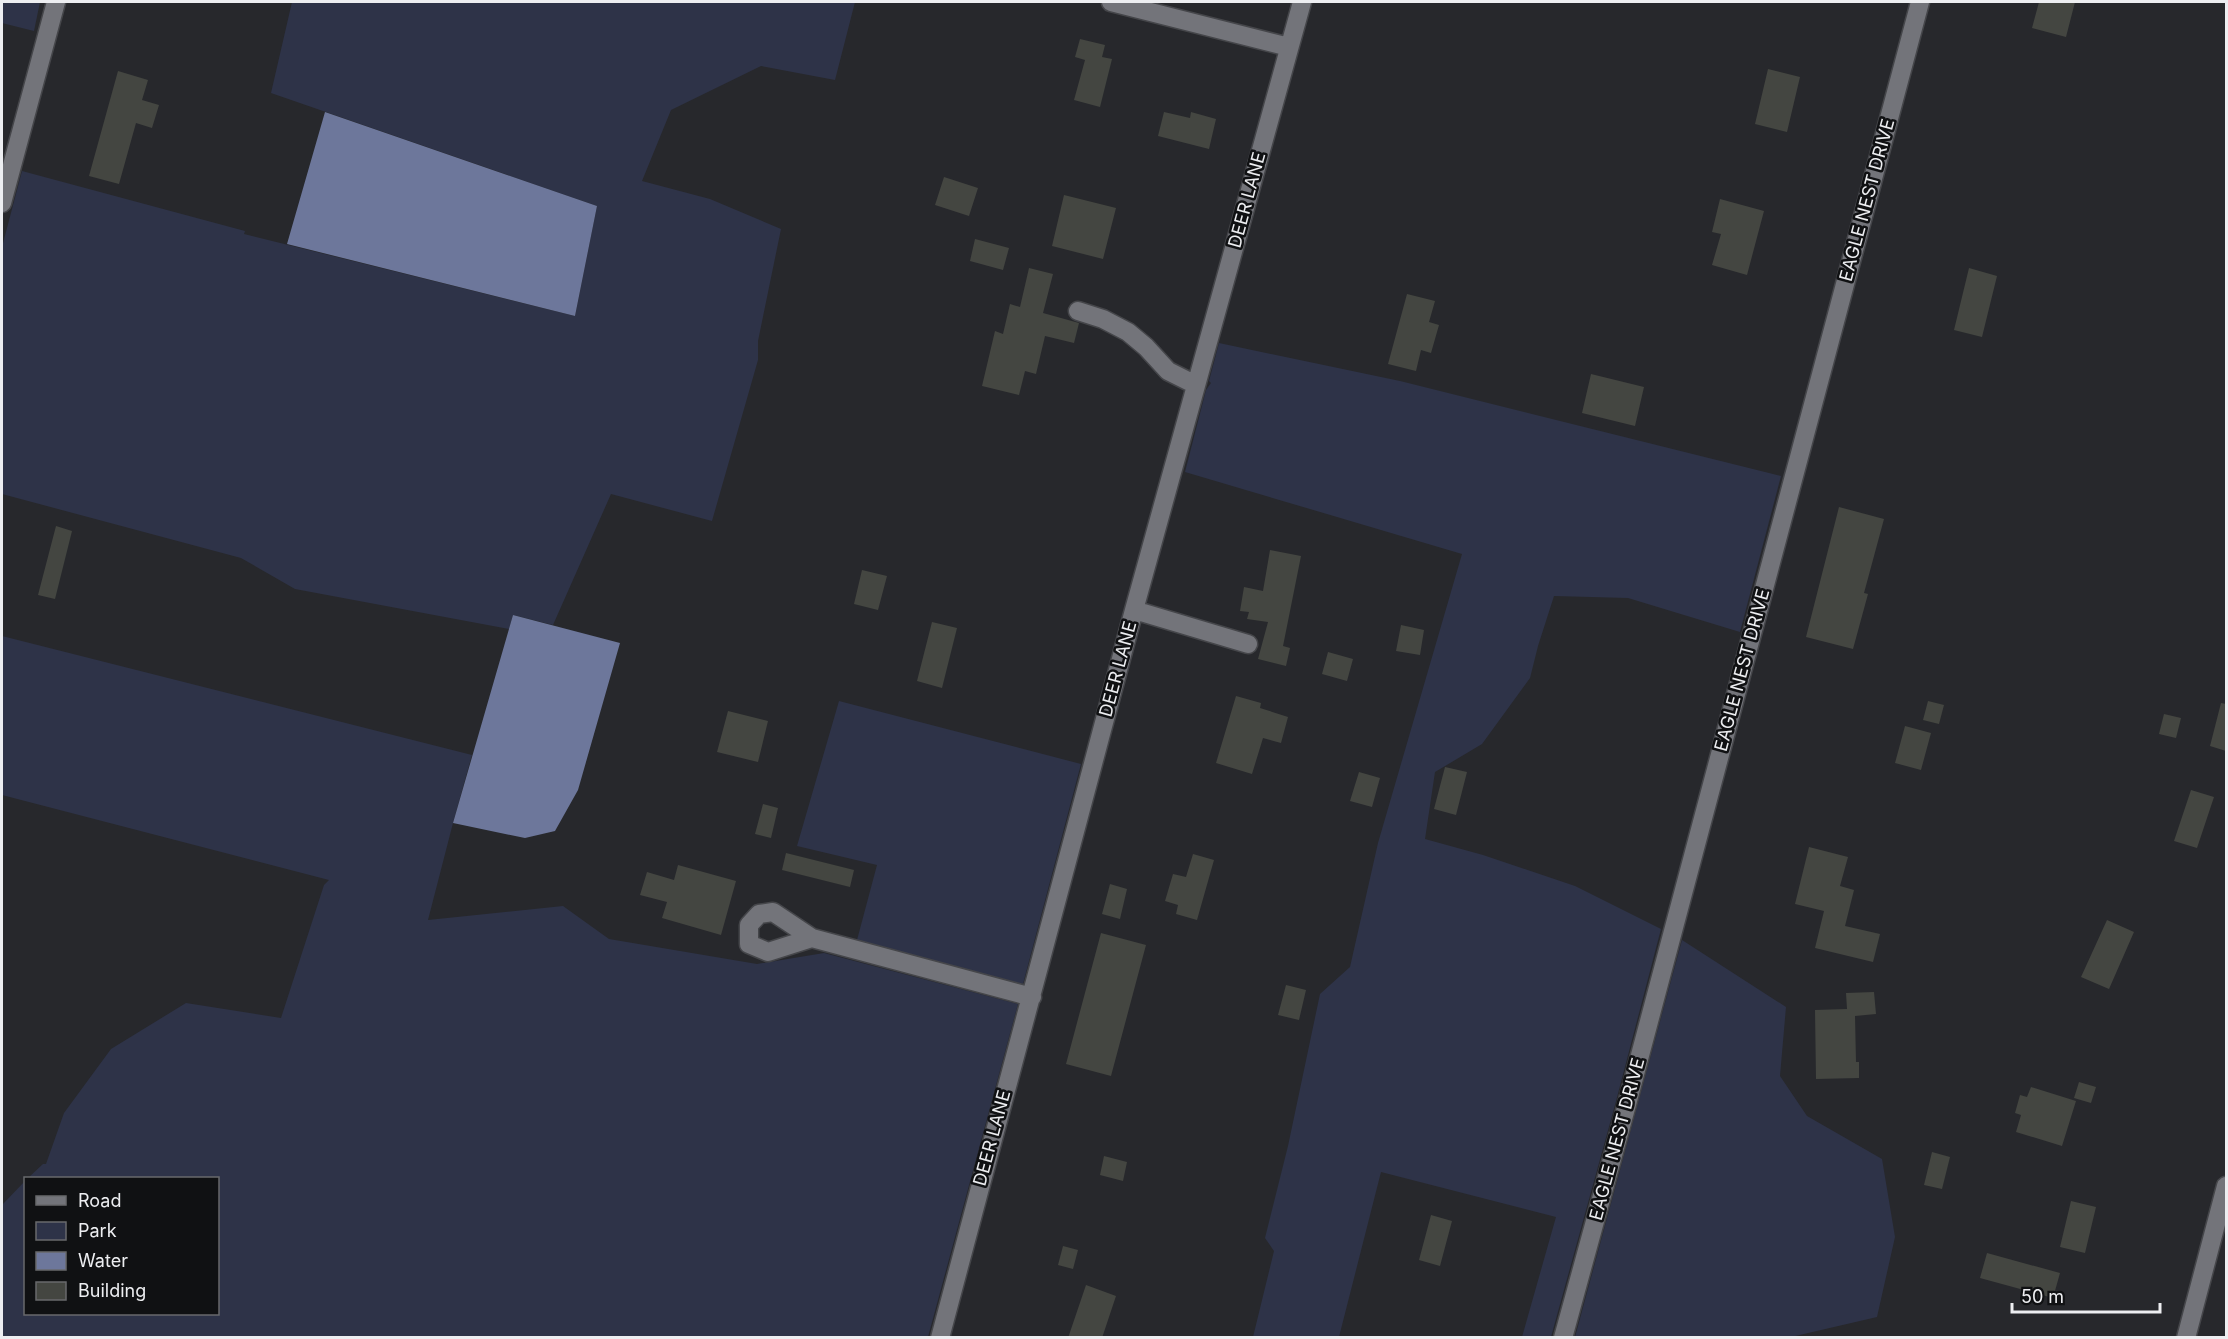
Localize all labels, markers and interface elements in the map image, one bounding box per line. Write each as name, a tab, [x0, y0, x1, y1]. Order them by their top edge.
street label: EAGLE NEST DRIVE	[1835, 116, 1898, 283]
street label: DEER LANE	[1224, 150, 1269, 250]
street label: EAGLE NEST DRIVE	[1710, 586, 1773, 753]
street label: DEER LANE	[1095, 619, 1140, 719]
street label: EAGLE NEST DRIVE	[1585, 1055, 1648, 1222]
street label: DEER LANE	[969, 1088, 1014, 1188]
legend	[24, 1177, 219, 1315]
text: Road	[78, 1190, 121, 1211]
text: Park	[78, 1220, 117, 1241]
text: Water	[78, 1250, 128, 1271]
scale bar	[2012, 1276, 2160, 1314]
text: Building	[78, 1280, 146, 1301]
text: 50 m	[2021, 1286, 2064, 1307]

